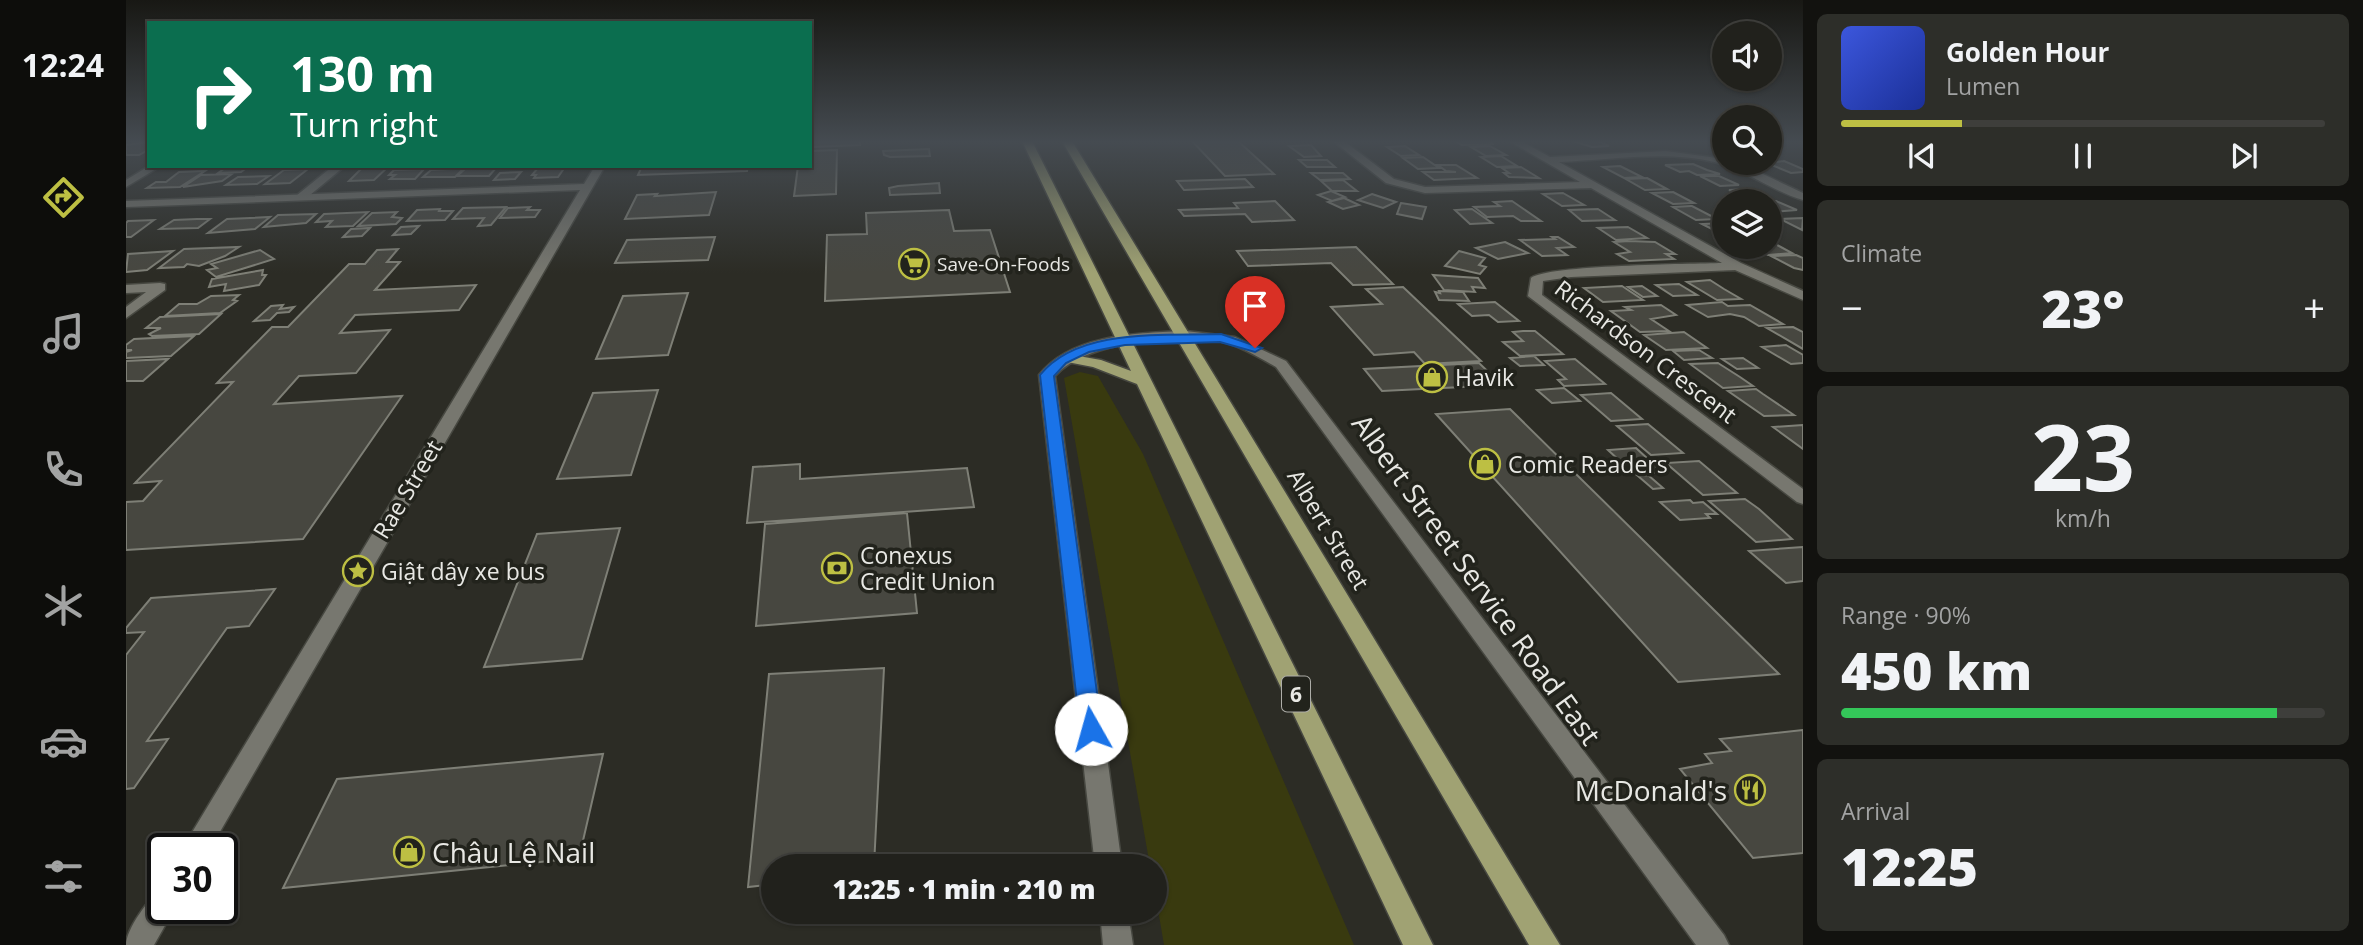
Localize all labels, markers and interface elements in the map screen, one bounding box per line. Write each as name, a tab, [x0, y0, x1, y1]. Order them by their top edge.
map controls	[1712, 21, 1782, 259]
button: sound	[1712, 21, 1782, 91]
text: Golden Hour	[1946, 34, 2109, 70]
text: 130 m	[290, 40, 435, 106]
text: 12:24	[22, 43, 104, 86]
icon: right	[175, 49, 266, 140]
text: Lumen	[1946, 70, 2020, 102]
text: Turn right	[290, 103, 438, 146]
button: search	[1712, 105, 1782, 175]
icon: previous	[1903, 137, 1941, 175]
icon: pause	[2064, 137, 2102, 175]
icon: next	[2225, 137, 2263, 175]
icon: directions	[39, 173, 88, 222]
button: layers	[1712, 189, 1782, 259]
text: Climate	[1841, 237, 1922, 269]
supermarket icon: Save-On-Foods	[897, 247, 931, 281]
place label: Save-On-Foods	[937, 251, 1070, 277]
street label: Richardson Crescent	[1548, 272, 1744, 430]
text: 23°	[2042, 272, 2124, 343]
pin	[1225, 276, 1285, 348]
text: −	[1841, 281, 1863, 333]
text: +	[2303, 281, 2325, 333]
icon: arrive	[1236, 287, 1274, 325]
icon: music	[39, 309, 88, 358]
shop icon: Havik	[1415, 360, 1449, 394]
place label: Havik	[1455, 361, 1514, 393]
text: 23	[2031, 394, 2135, 518]
street label: Albert Street Service Road East	[1344, 406, 1610, 752]
street label: Rae Street	[365, 434, 449, 544]
icon: phone	[39, 445, 88, 494]
shop icon: Comic Readers	[1468, 447, 1502, 481]
place label: Comic Readers	[1508, 448, 1668, 480]
street label: Albert Street	[1280, 463, 1378, 595]
text: km/h	[2055, 502, 2111, 534]
place label: Conexus Credit Union	[860, 539, 995, 597]
bank icon: Conexus Credit Union	[820, 551, 854, 585]
place icon: Giật dây xe bus	[341, 554, 375, 588]
place label: Giật dây xe bus	[381, 555, 545, 587]
icon: climate	[39, 581, 88, 630]
text: Range · 90%	[1841, 599, 1971, 631]
text: 450 km	[1841, 634, 2032, 705]
road number: 6	[1282, 676, 1310, 712]
position arrow	[1054, 692, 1128, 766]
icon: car	[39, 717, 88, 766]
place label: McDonald's	[1575, 771, 1727, 809]
restaurant icon: McDonald's	[1733, 773, 1767, 807]
text: Arrival	[1841, 795, 1910, 827]
text: 12:25	[1841, 830, 1978, 901]
speed limit sign: 30	[147, 833, 238, 924]
place label: Châu Lệ Nail	[432, 833, 595, 871]
shop icon: Châu Lệ Nail	[392, 835, 426, 869]
icon: filters	[39, 852, 88, 901]
text: 12:25 · 1 min · 210 m	[833, 871, 1095, 907]

